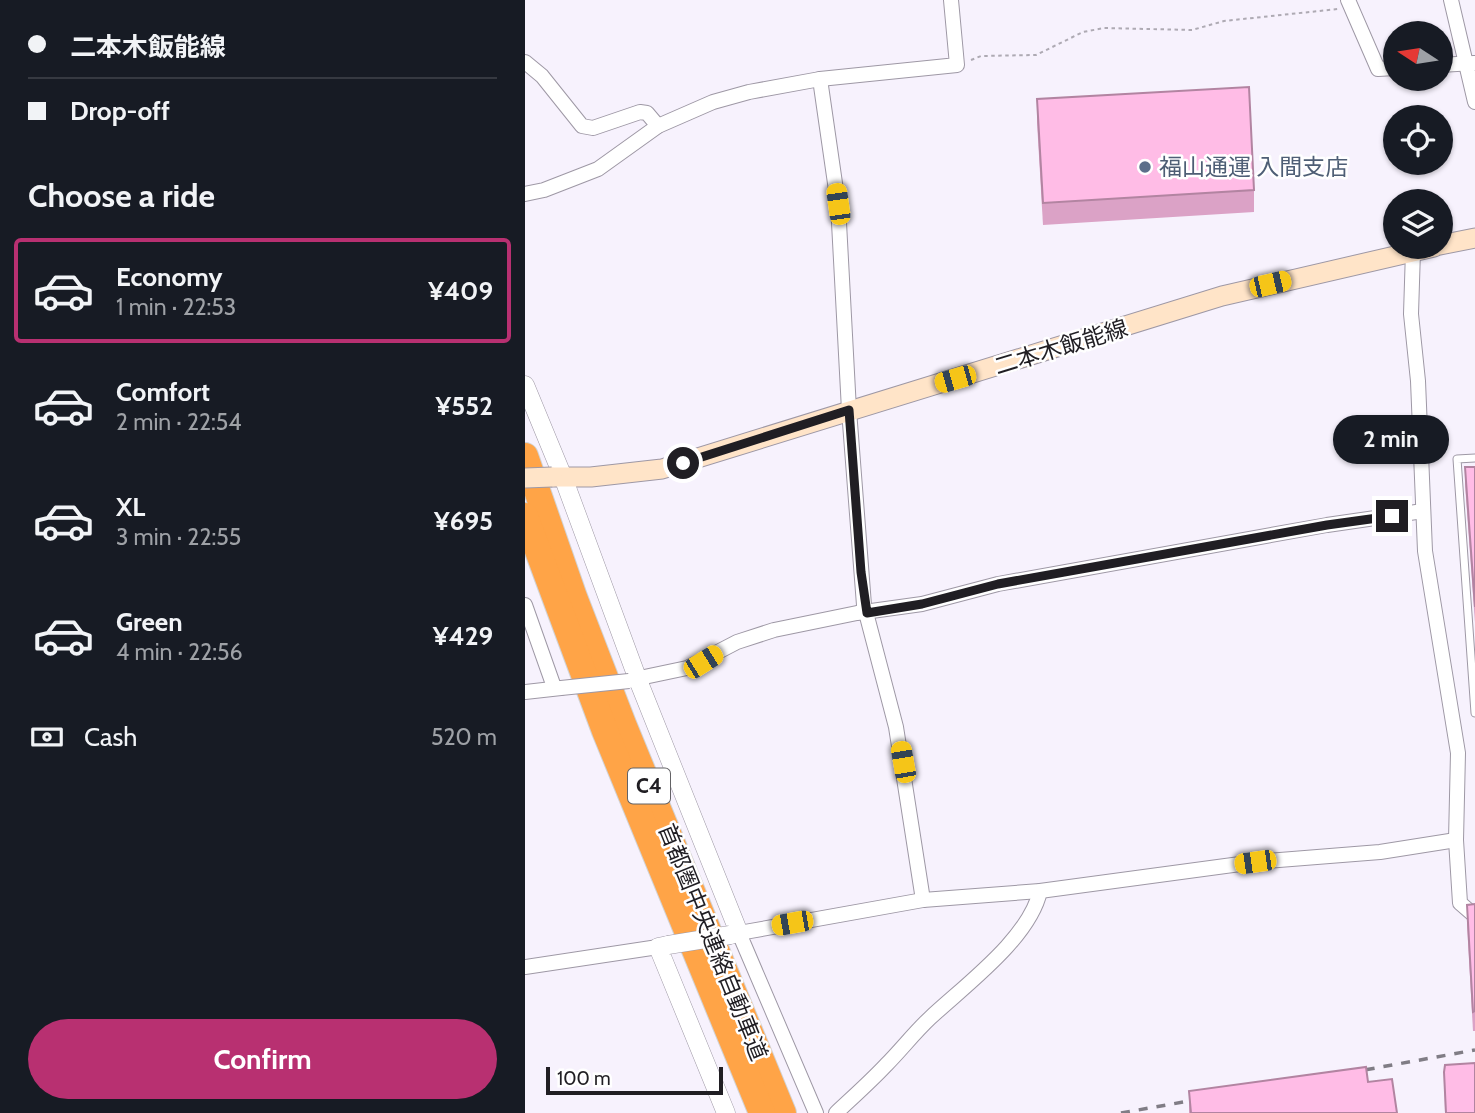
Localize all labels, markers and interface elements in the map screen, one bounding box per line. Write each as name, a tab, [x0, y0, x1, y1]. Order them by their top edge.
north arrow	[1383, 21, 1453, 91]
map controls	[1383, 21, 1453, 259]
text: 二本木飯能線	[70, 31, 226, 63]
text: Drop-off	[70, 95, 170, 127]
button: locate	[1383, 105, 1453, 175]
place label: 福山通運 入間支店	[1159, 153, 1348, 181]
marker: 福山通運 入間支店	[1137, 159, 1153, 175]
text: Choose a ride	[28, 176, 215, 215]
car	[825, 182, 852, 226]
button: layers	[1383, 189, 1453, 259]
icon: car	[32, 259, 95, 322]
text: Economy	[116, 261, 222, 293]
car	[1248, 269, 1293, 299]
text: ¥409	[428, 275, 493, 307]
text: 1 min · 22:53	[116, 293, 236, 321]
street label: 二本木飯能線	[991, 313, 1131, 381]
car	[932, 363, 979, 395]
icon: car	[32, 374, 95, 437]
text: Comfort	[116, 376, 210, 408]
text: ¥552	[436, 390, 493, 422]
text: 2 min · 22:54	[116, 408, 242, 436]
callout: 2 min	[1334, 414, 1450, 463]
text: 2 min	[1363, 425, 1419, 453]
route start	[667, 447, 699, 479]
icon: car	[32, 489, 95, 552]
text: XL	[116, 491, 145, 523]
route end	[1376, 500, 1408, 532]
text: ¥695	[434, 505, 493, 537]
text: 3 min · 22:55	[116, 523, 241, 551]
icon: car	[32, 604, 95, 667]
text: Green	[116, 606, 183, 638]
text: ¥429	[433, 620, 493, 652]
text: 4 min · 22:56	[116, 638, 243, 666]
car	[680, 642, 727, 682]
icon: cash	[28, 718, 66, 756]
text: Cash	[84, 721, 137, 753]
text: 520 m	[431, 723, 497, 751]
car	[890, 739, 917, 785]
road number: C4	[628, 768, 670, 804]
street label: 首都圏中央連絡自動車道	[653, 819, 773, 1065]
car	[1233, 849, 1278, 875]
car	[770, 909, 815, 937]
button: Confirm	[28, 1019, 497, 1099]
scale bar	[546, 1064, 723, 1096]
text: 100 m	[557, 1067, 611, 1090]

